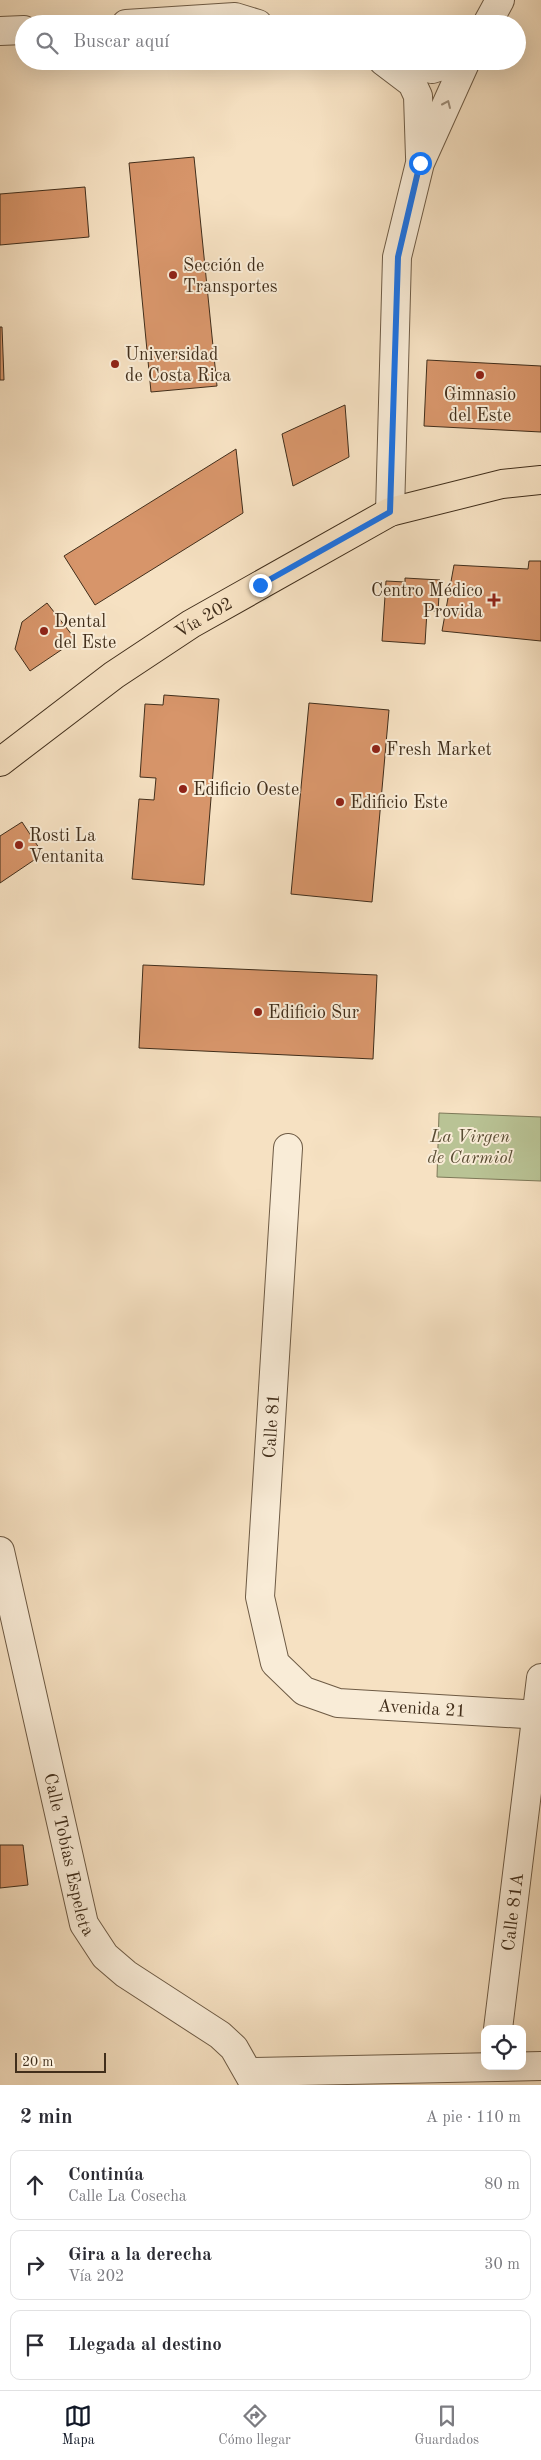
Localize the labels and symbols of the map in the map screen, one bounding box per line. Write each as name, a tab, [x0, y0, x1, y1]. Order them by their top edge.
one-way arrow	[440, 100, 451, 109]
route start	[409, 152, 432, 175]
place label: Sección de Transportes	[183, 257, 278, 296]
marker: Sección de Transportes	[167, 269, 179, 281]
place label: Universidad de Costa Rica	[125, 346, 231, 385]
marker: Universidad de Costa Rica	[109, 358, 121, 370]
marker: Gimnasio del Este	[474, 369, 486, 381]
place label: Gimnasio del Este	[444, 386, 516, 425]
route end	[249, 574, 272, 597]
place label: Centro Médico Provida	[371, 582, 483, 621]
marker: Centro Médico Provida	[487, 593, 501, 607]
street label: Vía 202	[172, 595, 236, 642]
place label: Dental del Este	[54, 613, 116, 652]
marker: Dental del Este	[38, 625, 50, 637]
place label: Fresh Market	[386, 741, 492, 759]
marker: Fresh Market	[370, 743, 382, 755]
place label: Edificio Oeste	[193, 781, 299, 799]
marker: Edificio Oeste	[177, 783, 189, 795]
place label: Edificio Este	[350, 794, 448, 812]
marker: Edificio Este	[334, 796, 346, 808]
place label: Rosti La Ventanita	[29, 827, 104, 866]
marker: Rosti La Ventanita	[13, 839, 25, 851]
place label: Edificio Sur	[268, 1004, 360, 1022]
marker: Edificio Sur	[252, 1006, 264, 1018]
park label: La Virgen de Carmiol	[427, 1128, 514, 1167]
street label: Calle 81	[261, 1393, 283, 1459]
street label: Avenida 21	[377, 1697, 467, 1721]
street label: Calle Tobías Espeleta	[40, 1771, 97, 1940]
street label: Calle 81A	[500, 1872, 527, 1952]
scale bar	[15, 2050, 106, 2073]

